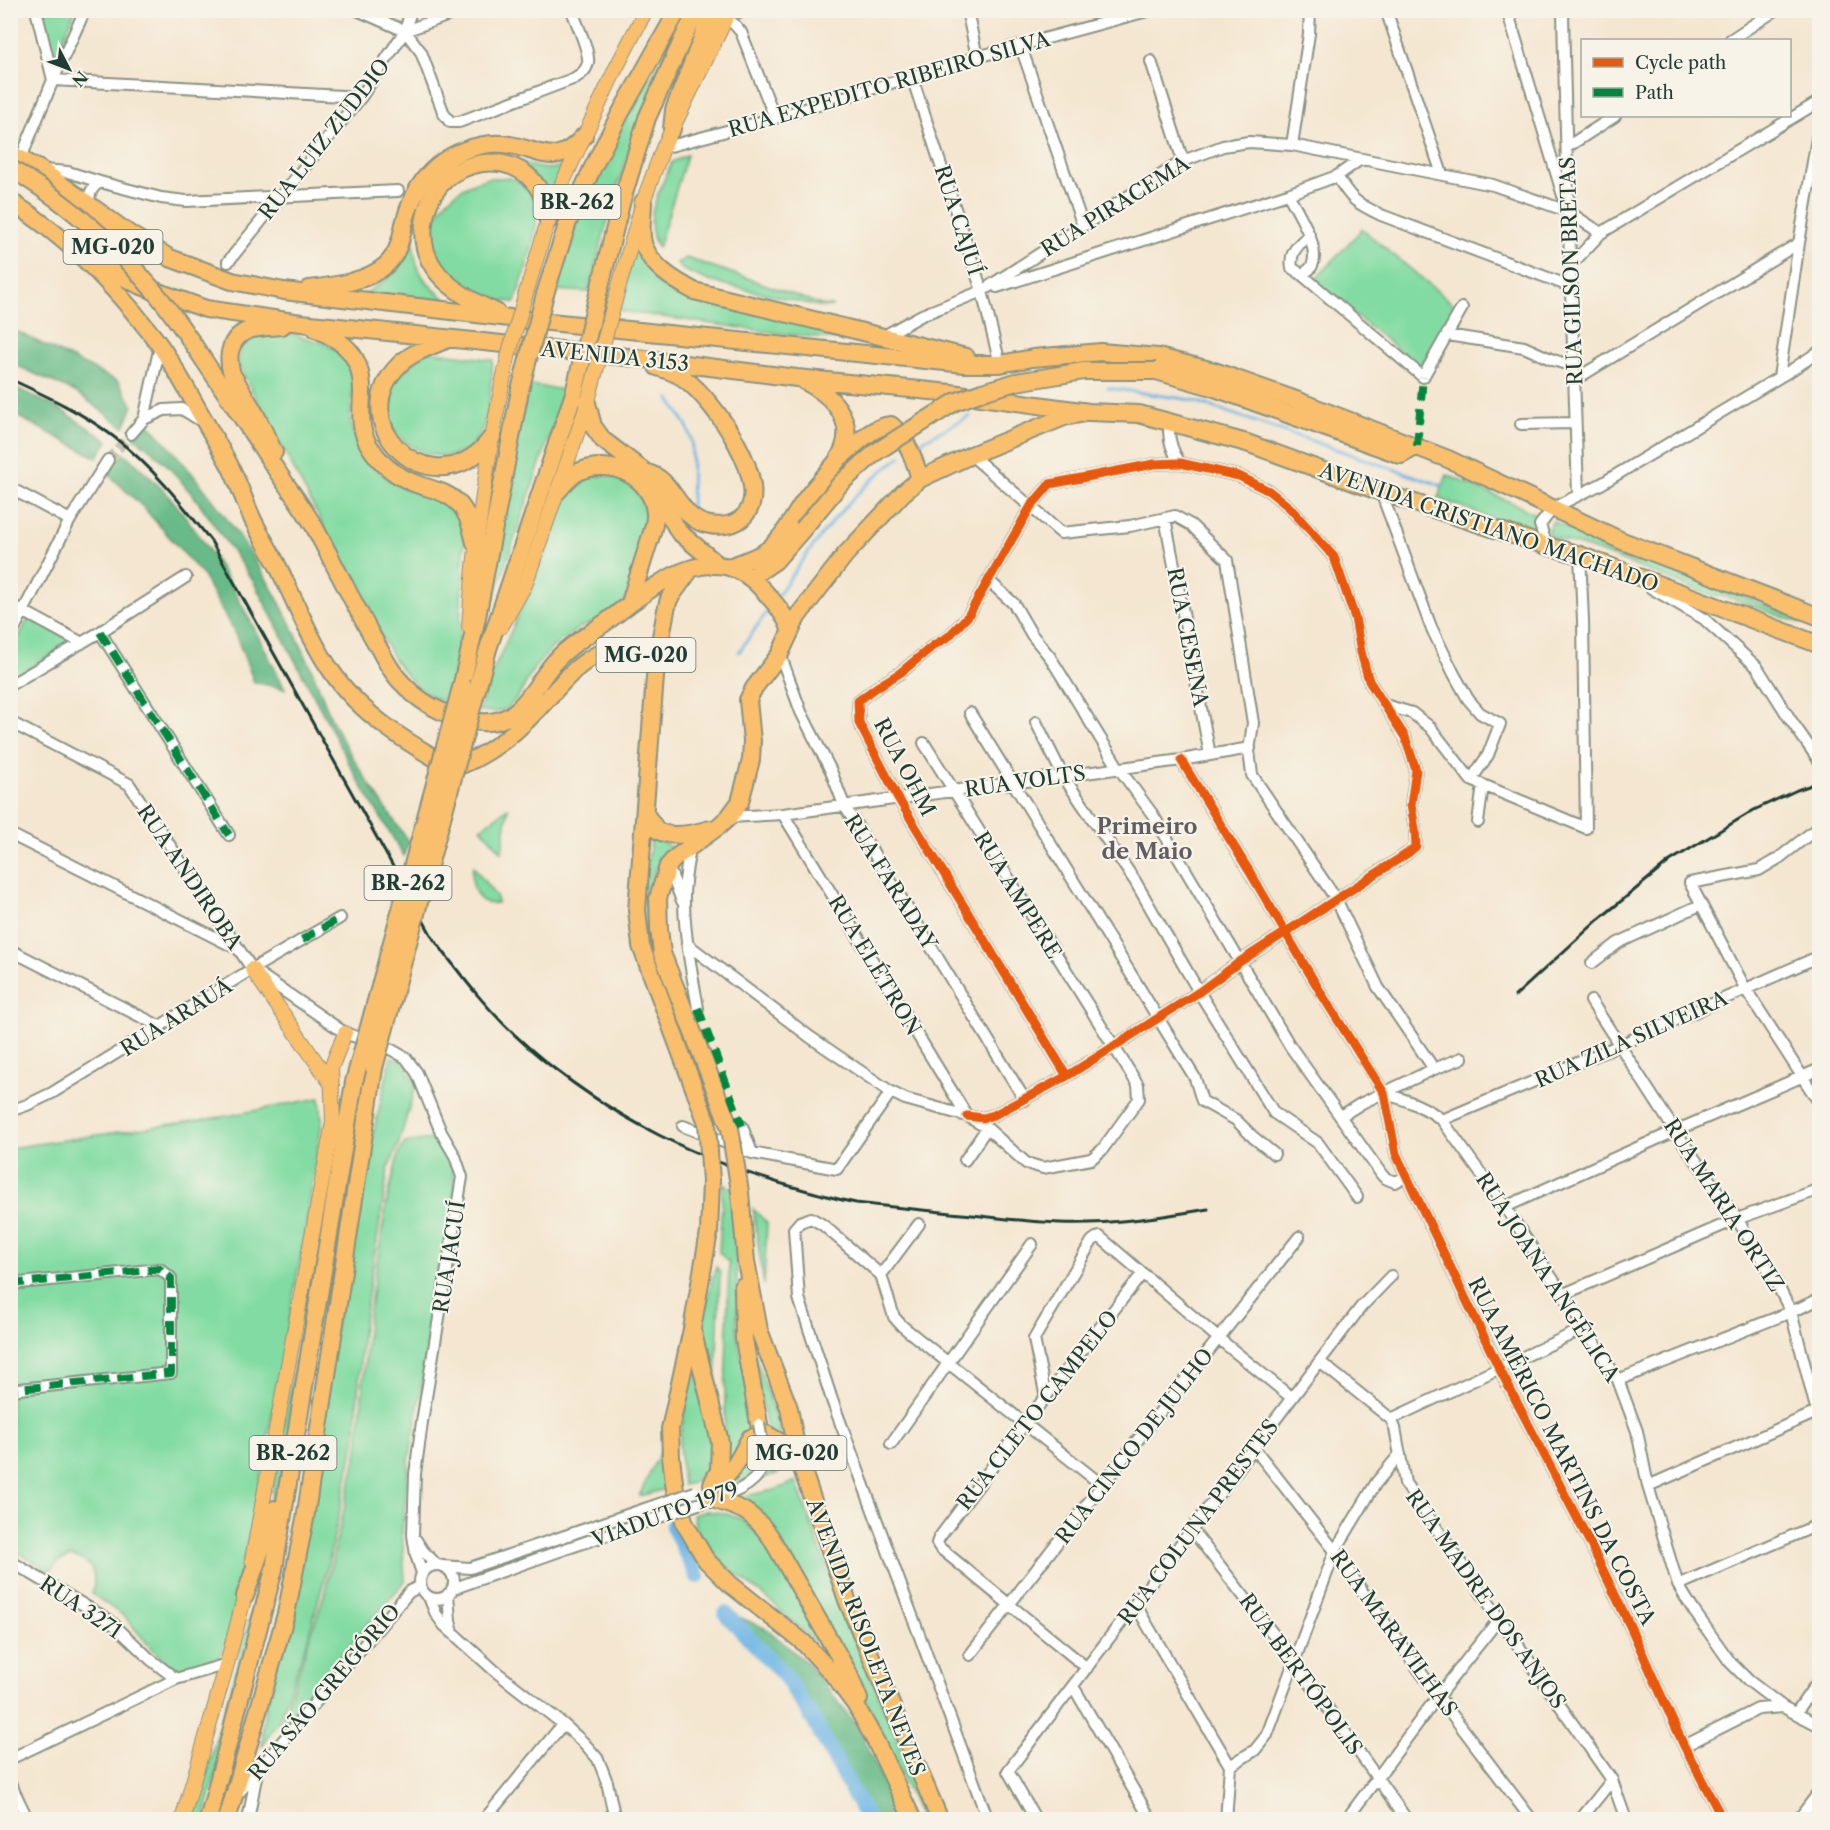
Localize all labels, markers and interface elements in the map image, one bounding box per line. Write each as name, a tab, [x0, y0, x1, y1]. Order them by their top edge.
street label: RUA EXPEDITO RIBEIRO SILVA	[725, 26, 1053, 142]
north arrow	[39, 39, 99, 99]
legend	[1581, 39, 1791, 117]
text: Cycle path	[1635, 52, 1726, 74]
street label: RUA LUIZ ZUDDIO	[253, 53, 395, 225]
text: N	[68, 67, 92, 91]
text: Path	[1635, 82, 1674, 104]
street label: RUA PIRACEMA	[1036, 150, 1194, 262]
street label: RUA GILSON BRETAS	[1555, 156, 1587, 386]
street label: RUA CAJUÍ	[929, 162, 989, 278]
road number: BR-262	[534, 185, 620, 219]
road number: MG-020	[63, 230, 162, 264]
street label: AVENIDA 3153	[539, 336, 690, 376]
street label: AVENIDA CRISTIANO MACHADO	[1315, 457, 1662, 597]
street label: RUA CESENA	[1162, 565, 1214, 709]
road number: MG-020	[596, 638, 696, 672]
street label: RUA OHM	[869, 714, 941, 820]
street label: RUA VOLTS	[963, 760, 1087, 802]
street label: RUA ANDIROBA	[132, 800, 248, 955]
street label: RUA FARADAY	[839, 810, 943, 955]
district label: Primeiro de Maio	[1096, 813, 1198, 865]
street label: RUA AMPERE	[969, 827, 1067, 963]
road number: BR-262	[364, 866, 452, 900]
street label: RUA ELÉTRON	[823, 890, 927, 1040]
street label: RUA ARAUÁ	[116, 973, 237, 1061]
street label: RUA ZILA SILVEIRA	[1531, 985, 1732, 1093]
street label: RUA MARIA ORTIZ	[1659, 1114, 1789, 1296]
street label: RUA JOANA ANGÉLICA	[1471, 1168, 1625, 1387]
street label: RUA JACUÍ	[428, 1199, 470, 1315]
street label: RUA AMÉRICO MARTINS DA COSTA	[1463, 1273, 1661, 1630]
street label: RUA CLETO CAMPELO	[951, 1305, 1123, 1515]
street label: RUA CINCO DE JULHO	[1050, 1343, 1218, 1549]
street label: RUA COLUNA PRESTES	[1113, 1414, 1283, 1630]
road number: BR-262	[250, 1436, 336, 1470]
road number: MG-020	[748, 1436, 846, 1470]
street label: VIADUTO 1979	[587, 1476, 742, 1552]
street label: RUA MADRE DOS ANJOS	[1401, 1484, 1571, 1714]
street label: AVENIDA RISOLETA NEVES	[801, 1494, 931, 1779]
street label: RUA MARAVILHAS	[1325, 1545, 1463, 1721]
street label: RUA 3271	[35, 1570, 127, 1644]
street label: RUA BERTÓPOLIS	[1234, 1588, 1368, 1760]
street label: RUA SÃO GREGÓRIO	[243, 1599, 405, 1785]

